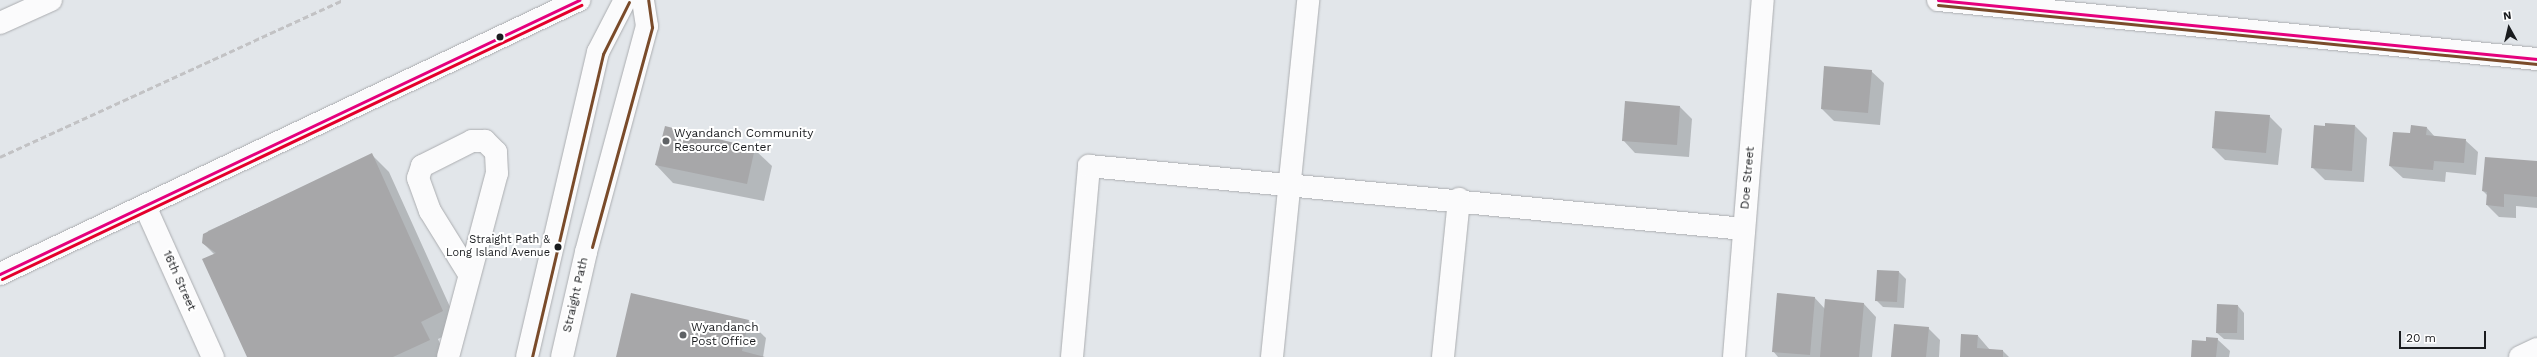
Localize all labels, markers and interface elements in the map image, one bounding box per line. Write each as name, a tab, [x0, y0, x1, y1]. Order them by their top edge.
north arrow	[2489, 8, 2529, 48]
text: N	[2502, 9, 2512, 23]
unlabelled marker	[495, 32, 505, 42]
place label: Wyandanch Community Resource Center	[674, 127, 813, 155]
marker: Wyandanch Community Resource Center	[661, 136, 671, 146]
street label: Doe Street	[1738, 146, 1758, 210]
place label: Straight Path & Long Island Avenue	[446, 234, 550, 260]
marker: Straight Path & Long Island Avenue	[553, 242, 563, 252]
street label: 16th Street	[159, 249, 199, 313]
street label: Straight Path	[560, 256, 592, 334]
place label: Wyandanch Post Office	[691, 321, 759, 349]
scale bar	[2401, 323, 2488, 349]
marker: Wyandanch Post Office	[678, 330, 688, 340]
text: 20 m	[2406, 331, 2436, 345]

